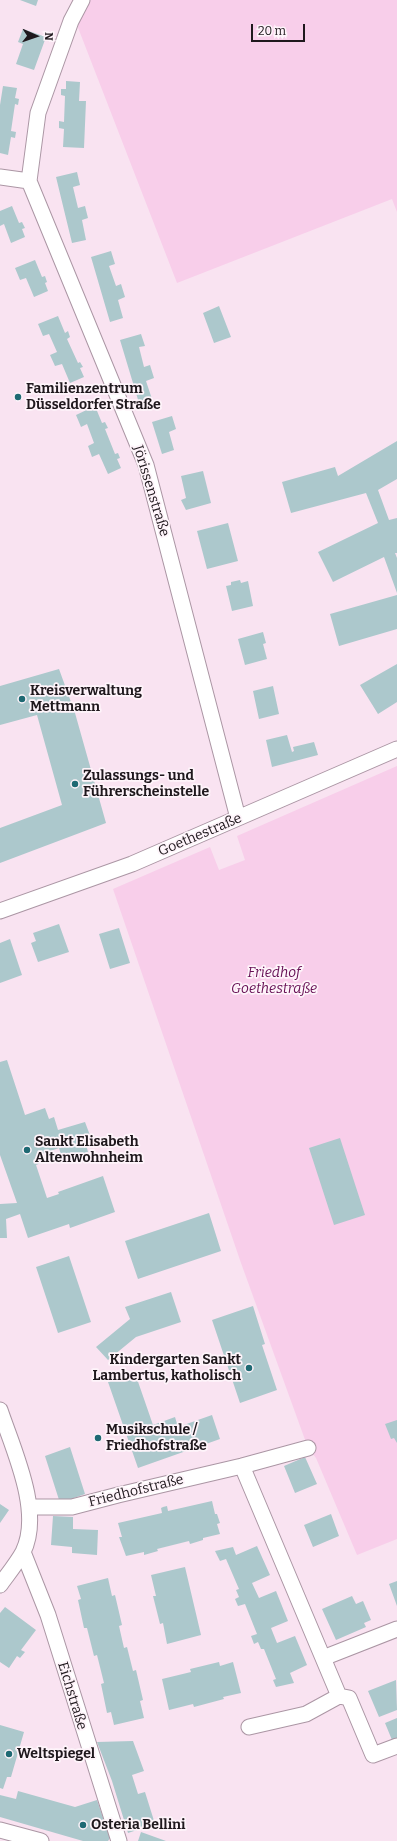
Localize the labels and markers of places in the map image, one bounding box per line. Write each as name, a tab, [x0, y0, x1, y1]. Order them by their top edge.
place label: Familienzentrum Düsseldorfer Straße	[26, 381, 161, 414]
marker: Familienzentrum Düsseldorfer Straße	[13, 392, 23, 402]
place label: Kreisverwaltung Mettmann	[30, 683, 142, 716]
marker: Kreisverwaltung Mettmann	[17, 694, 27, 704]
place label: Zulassungs- und Führerscheinstelle	[83, 768, 209, 800]
marker: Zulassungs- und Führerscheinstelle	[70, 779, 80, 789]
place label: Sankt Elisabeth Altenwohnheim	[35, 1134, 143, 1166]
marker: Sankt Elisabeth Altenwohnheim	[22, 1145, 32, 1155]
place label: Kindergarten Sankt Lambertus, katholisch	[93, 1352, 241, 1384]
marker: Kindergarten Sankt Lambertus, katholisch	[244, 1363, 254, 1373]
place label: Musikschule / Friedhofstraße	[106, 1422, 207, 1454]
marker: Musikschule / Friedhofstraße	[93, 1433, 103, 1443]
place label: Weltspiegel	[17, 1746, 95, 1762]
marker: Weltspiegel	[4, 1749, 14, 1759]
place label: Osteria Bellini	[91, 1817, 186, 1833]
marker: Osteria Bellini	[78, 1820, 88, 1830]

